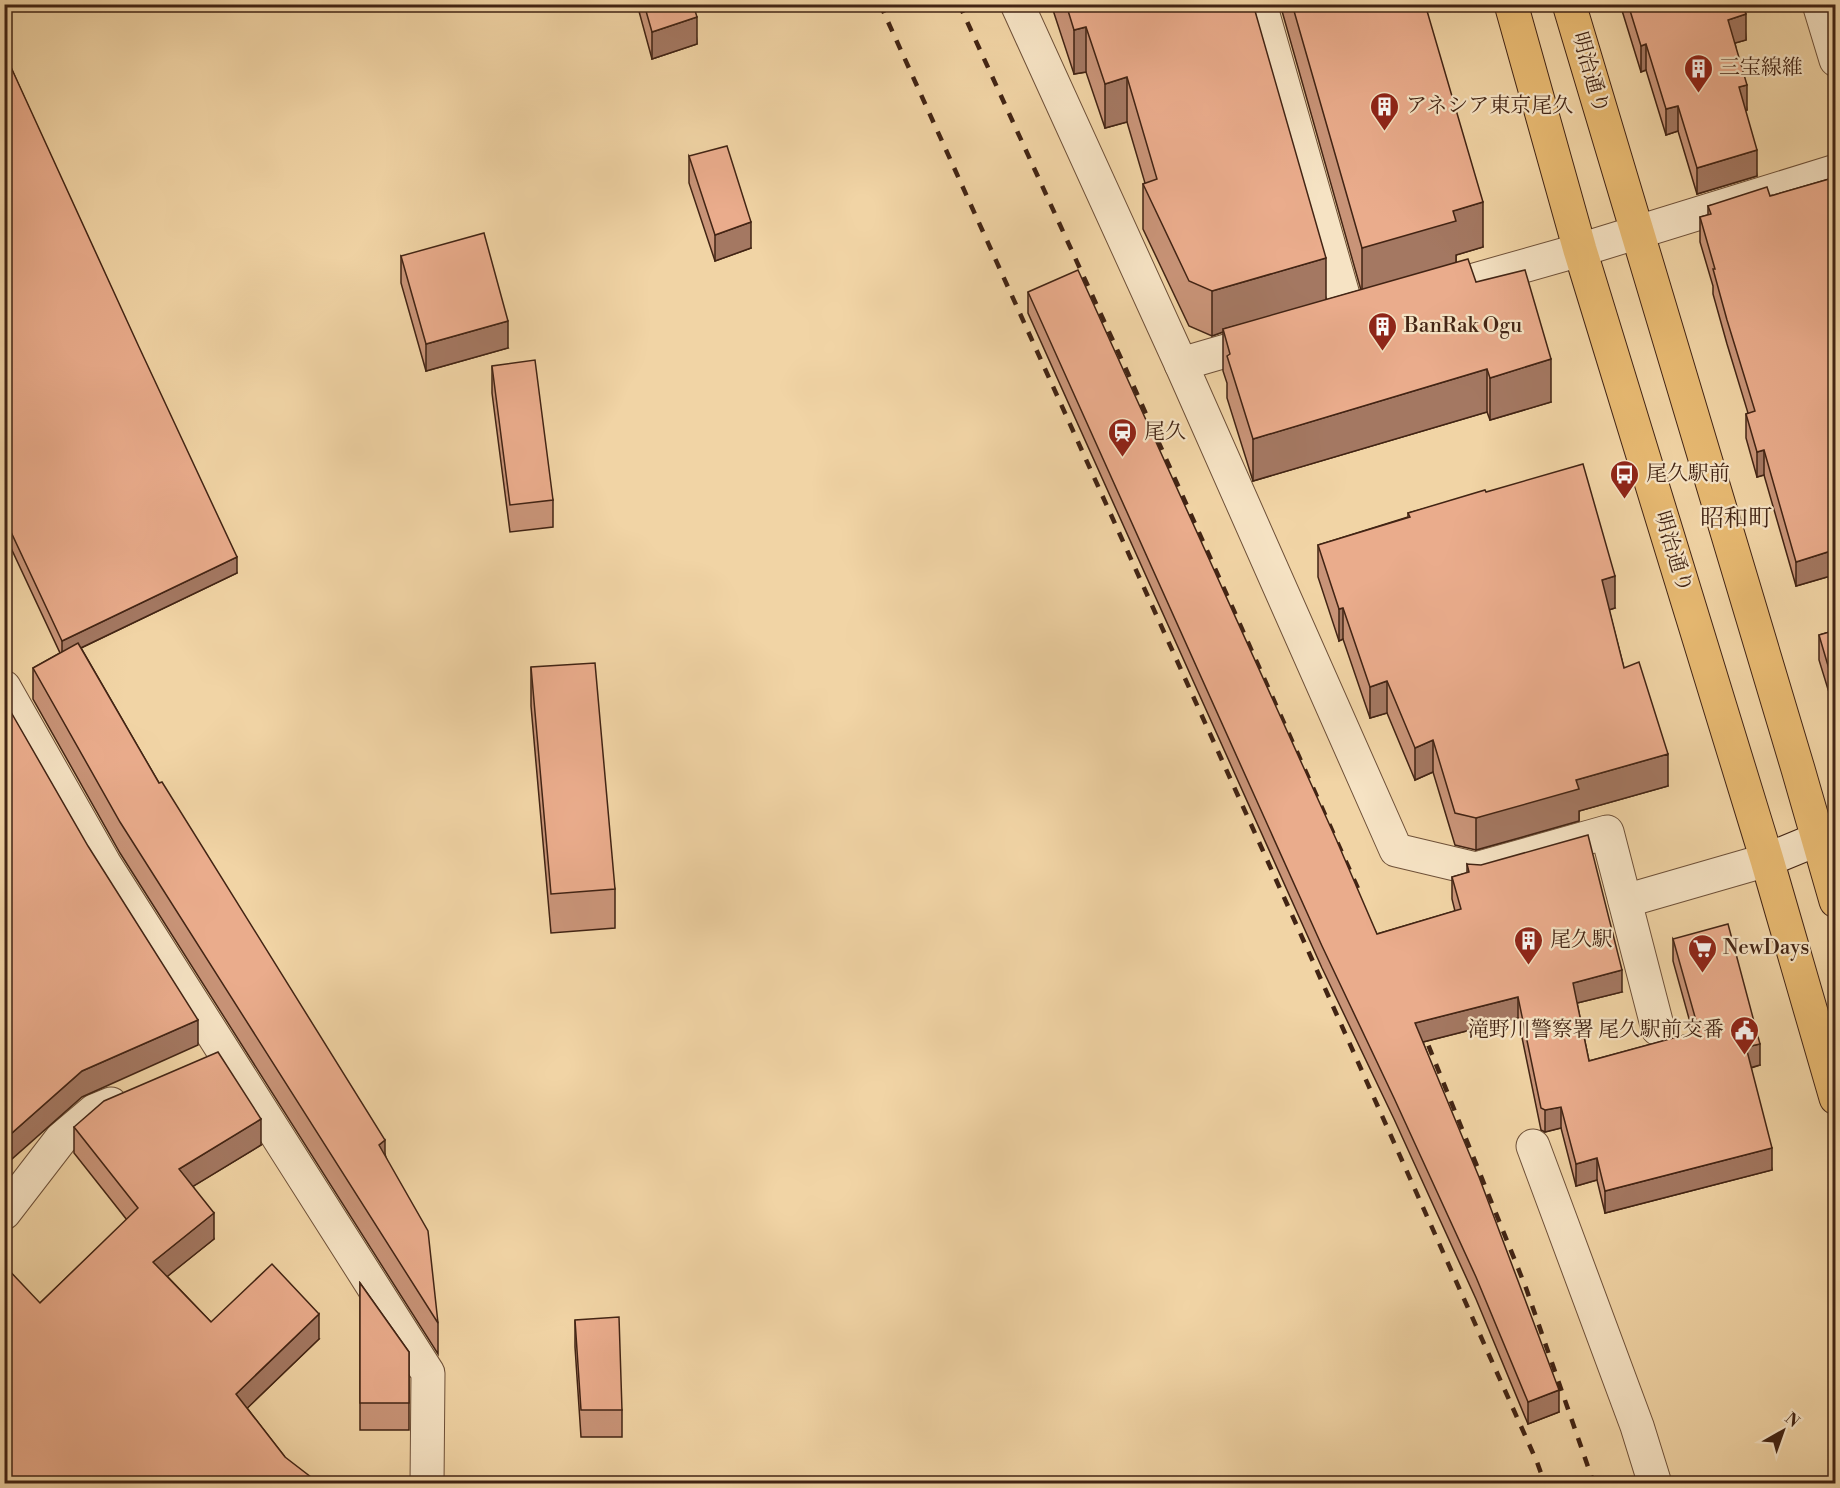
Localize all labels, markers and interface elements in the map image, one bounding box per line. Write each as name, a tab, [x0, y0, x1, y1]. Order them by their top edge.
street label: 明治通り	[1566, 29, 1614, 117]
building icon: 三宝線維	[1682, 52, 1714, 94]
place label: 三宝線維	[1719, 55, 1803, 81]
building icon: アネシア東京尾久	[1369, 90, 1401, 132]
place label: アネシア東京尾久	[1406, 93, 1573, 119]
building icon: BanRak Ogu	[1367, 310, 1399, 352]
place label: BanRak Ogu	[1403, 313, 1522, 339]
station icon: 尾久	[1107, 416, 1139, 458]
place label: 尾久	[1144, 419, 1186, 445]
bus stop icon: 尾久駅前	[1609, 458, 1641, 500]
place label: 尾久駅前	[1646, 461, 1730, 487]
district label: 昭和町	[1700, 504, 1772, 534]
street label: 明治通り	[1648, 508, 1698, 596]
building icon: 尾久駅	[1513, 924, 1545, 966]
place label: 尾久駅	[1550, 927, 1613, 953]
supermarket icon: NewDays	[1686, 932, 1718, 974]
place label: NewDays	[1723, 935, 1810, 961]
public building icon: 滝野川警察署 尾久駅前交番	[1729, 1014, 1761, 1056]
place label: 滝野川警察署 尾久駅前交番	[1468, 1017, 1724, 1043]
north arrow	[1753, 1401, 1813, 1461]
text: N	[1781, 1409, 1804, 1432]

